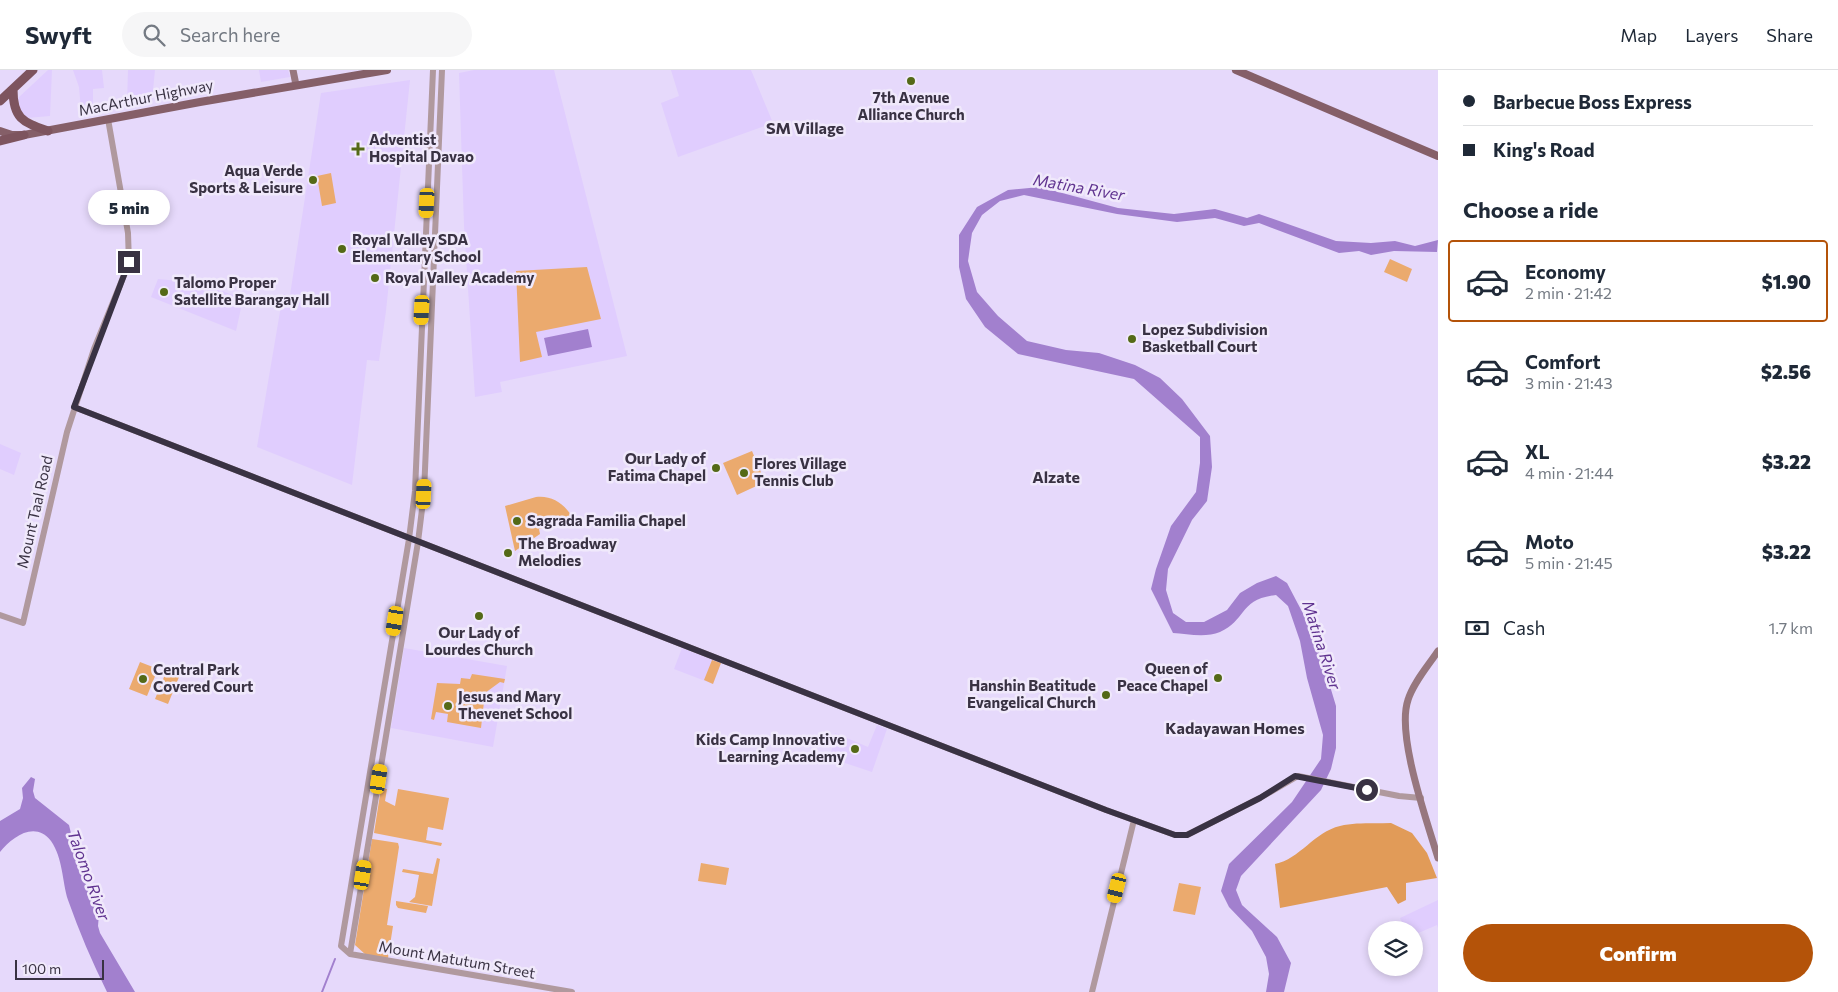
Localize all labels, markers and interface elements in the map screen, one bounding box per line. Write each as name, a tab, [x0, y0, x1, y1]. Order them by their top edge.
search box	[122, 12, 472, 57]
text: Swyft	[25, 20, 92, 49]
icon: search	[140, 21, 168, 49]
text: Search here	[180, 23, 280, 46]
text: Map	[1620, 24, 1657, 46]
text: Layers	[1685, 24, 1738, 46]
text: Share	[1766, 24, 1813, 46]
street label: MacArthur Highway	[77, 75, 215, 119]
marker: 7th Avenue Alliance Church	[905, 75, 917, 87]
place label: 7th Avenue Alliance Church	[857, 88, 965, 123]
text: Barbecue Boss Express	[1493, 90, 1692, 113]
district label: SM Village	[766, 118, 844, 137]
place label: Adventist Hospital Davao	[369, 130, 474, 165]
text: King's Road	[1493, 138, 1595, 161]
marker: Adventist Hospital Davao	[351, 142, 365, 156]
place label: Aqua Verde Sports & Leisure	[189, 161, 303, 196]
water label: Matina River	[1032, 169, 1127, 204]
marker: Aqua Verde Sports & Leisure	[307, 174, 319, 186]
car	[418, 188, 435, 218]
callout: 5 min	[88, 190, 170, 224]
text: Choose a ride	[1463, 196, 1598, 223]
text: 5 min	[109, 198, 149, 217]
place label: Royal Valley SDA Elementary School	[352, 230, 481, 265]
marker: Royal Valley SDA Elementary School	[336, 243, 348, 255]
route end	[118, 251, 140, 273]
icon: car	[1465, 259, 1510, 304]
text: Economy	[1525, 260, 1606, 283]
place label: Royal Valley Academy	[385, 268, 535, 286]
text: $1.90	[1761, 270, 1811, 293]
marker: Royal Valley Academy	[369, 272, 381, 284]
place label: Talomo Proper Satellite Barangay Hall	[174, 273, 329, 308]
text: 2 min · 21:42	[1525, 283, 1612, 302]
marker: Talomo Proper Satellite Barangay Hall	[158, 286, 170, 298]
car	[413, 295, 430, 325]
place label: Lopez Subdivision Basketball Court	[1142, 320, 1268, 355]
marker: Lopez Subdivision Basketball Court	[1126, 333, 1138, 345]
icon: car	[1465, 349, 1510, 394]
text: Comfort	[1525, 350, 1601, 373]
text: $2.56	[1761, 360, 1811, 383]
text: 3 min · 21:43	[1525, 373, 1613, 392]
icon: car	[1465, 439, 1510, 484]
text: XL	[1525, 440, 1550, 463]
place label: Our Lady of Fatima Chapel	[608, 449, 707, 484]
text: $3.22	[1762, 450, 1811, 473]
street label: Mount Taal Road	[12, 454, 56, 570]
place label: Flores Village Tennis Club	[754, 454, 846, 489]
marker: Our Lady of Fatima Chapel	[710, 462, 722, 474]
text: 4 min · 21:44	[1525, 463, 1614, 482]
marker: Flores Village Tennis Club	[738, 467, 750, 479]
district label: Alzate	[1032, 467, 1080, 486]
car	[415, 479, 432, 509]
place label: Sagrada Familia Chapel	[527, 511, 686, 529]
marker: Sagrada Familia Chapel	[511, 515, 523, 527]
icon: car	[1465, 529, 1510, 574]
text: Moto	[1525, 530, 1574, 553]
place label: The Broadway Melodies	[518, 534, 618, 569]
text: $3.22	[1762, 540, 1811, 563]
marker: The Broadway Melodies	[502, 547, 514, 559]
text: 5 min · 21:45	[1525, 553, 1613, 572]
water label: Matina River	[1299, 598, 1346, 692]
car	[385, 605, 404, 637]
marker: Our Lady of Lourdes Church	[473, 610, 485, 622]
icon: cash	[1463, 614, 1491, 642]
text: Cash	[1503, 616, 1545, 639]
text: 1.7 km	[1768, 618, 1813, 637]
place label: Our Lady of Lourdes Church	[425, 623, 533, 658]
place label: Queen of Peace Chapel	[1117, 659, 1209, 694]
place label: Central Park Covered Court	[153, 660, 253, 695]
marker: Queen of Peace Chapel	[1212, 672, 1224, 684]
marker: Central Park Covered Court	[137, 673, 149, 685]
place label: Hanshin Beatitude Evangelical Church	[967, 676, 1096, 711]
place label: Jesus and Mary Thevenet School	[458, 687, 572, 722]
marker: Hanshin Beatitude Evangelical Church	[1100, 689, 1112, 701]
marker: Jesus and Mary Thevenet School	[442, 700, 454, 712]
district label: Kadayawan Homes	[1165, 718, 1305, 737]
place label: Kids Camp Innovative Learning Academy	[696, 730, 846, 765]
marker: Kids Camp Innovative Learning Academy	[849, 743, 861, 755]
car	[369, 763, 388, 795]
route start	[1356, 779, 1378, 801]
water label: Talomo River	[64, 827, 115, 923]
car	[353, 859, 372, 891]
car	[1106, 872, 1127, 904]
map controls	[1368, 921, 1423, 976]
button: layers	[1368, 921, 1423, 976]
button: Confirm	[1463, 924, 1813, 982]
street label: Mount Matutum Street	[377, 936, 537, 982]
scale bar	[15, 957, 104, 980]
text: 100 m	[22, 960, 61, 977]

